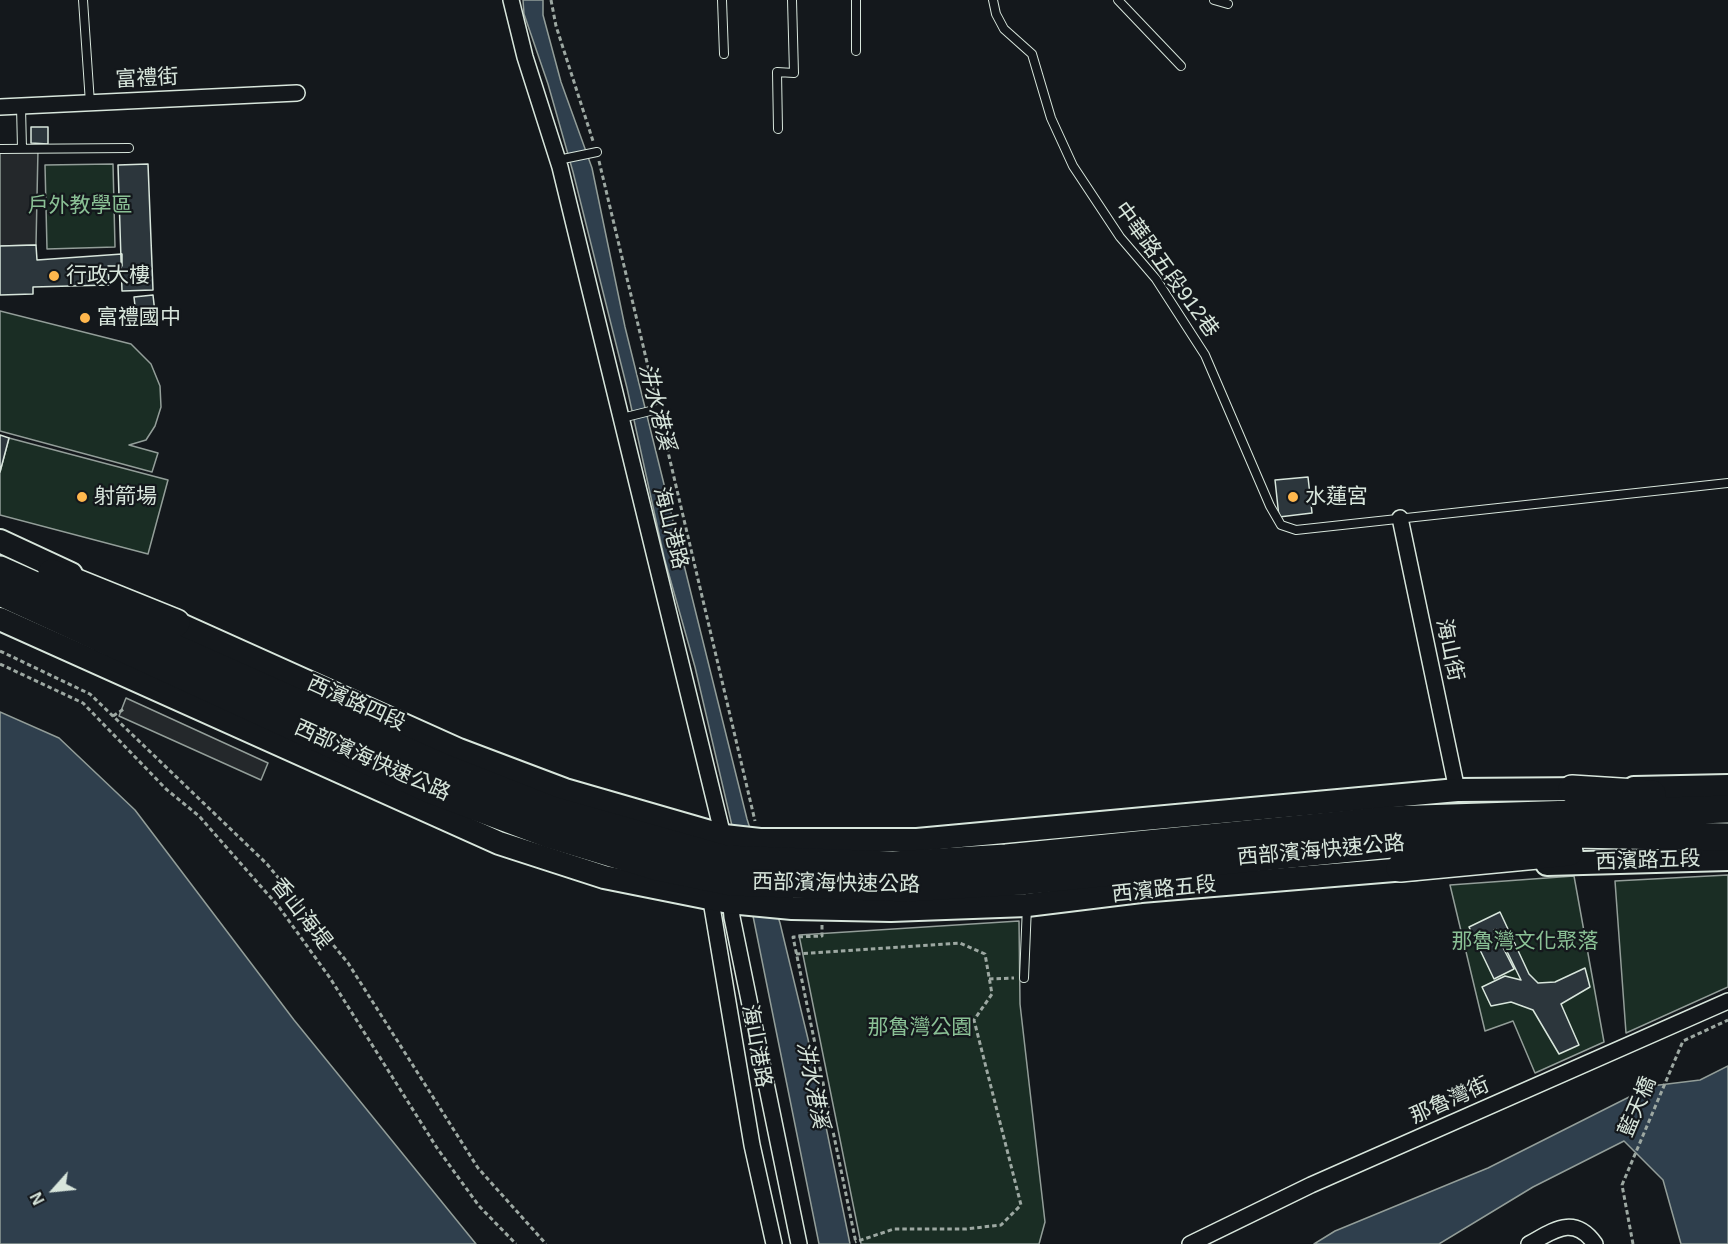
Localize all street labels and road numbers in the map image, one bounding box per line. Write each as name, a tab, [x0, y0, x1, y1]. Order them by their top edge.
street label: 富禮街	[115, 65, 179, 93]
street label: 中華路五段912巷	[1108, 197, 1224, 343]
street label: 海山港路	[648, 484, 692, 572]
street label: 海山街	[1430, 617, 1468, 683]
street label: 西濱路四段	[303, 671, 409, 737]
street label: 西部濱海快速公路	[290, 715, 454, 807]
street label: 西部濱海快速公路	[1236, 831, 1406, 871]
street label: 西濱路五段	[1595, 847, 1701, 875]
street label: 西部濱海快速公路	[752, 870, 920, 898]
street label: 西濱路五段	[1110, 872, 1218, 908]
street label: 香山海堤	[265, 873, 337, 955]
street label: 海山港路	[736, 1002, 776, 1090]
street label: 那魯灣街	[1407, 1072, 1493, 1130]
street label: 藍天橋	[1614, 1073, 1662, 1141]

